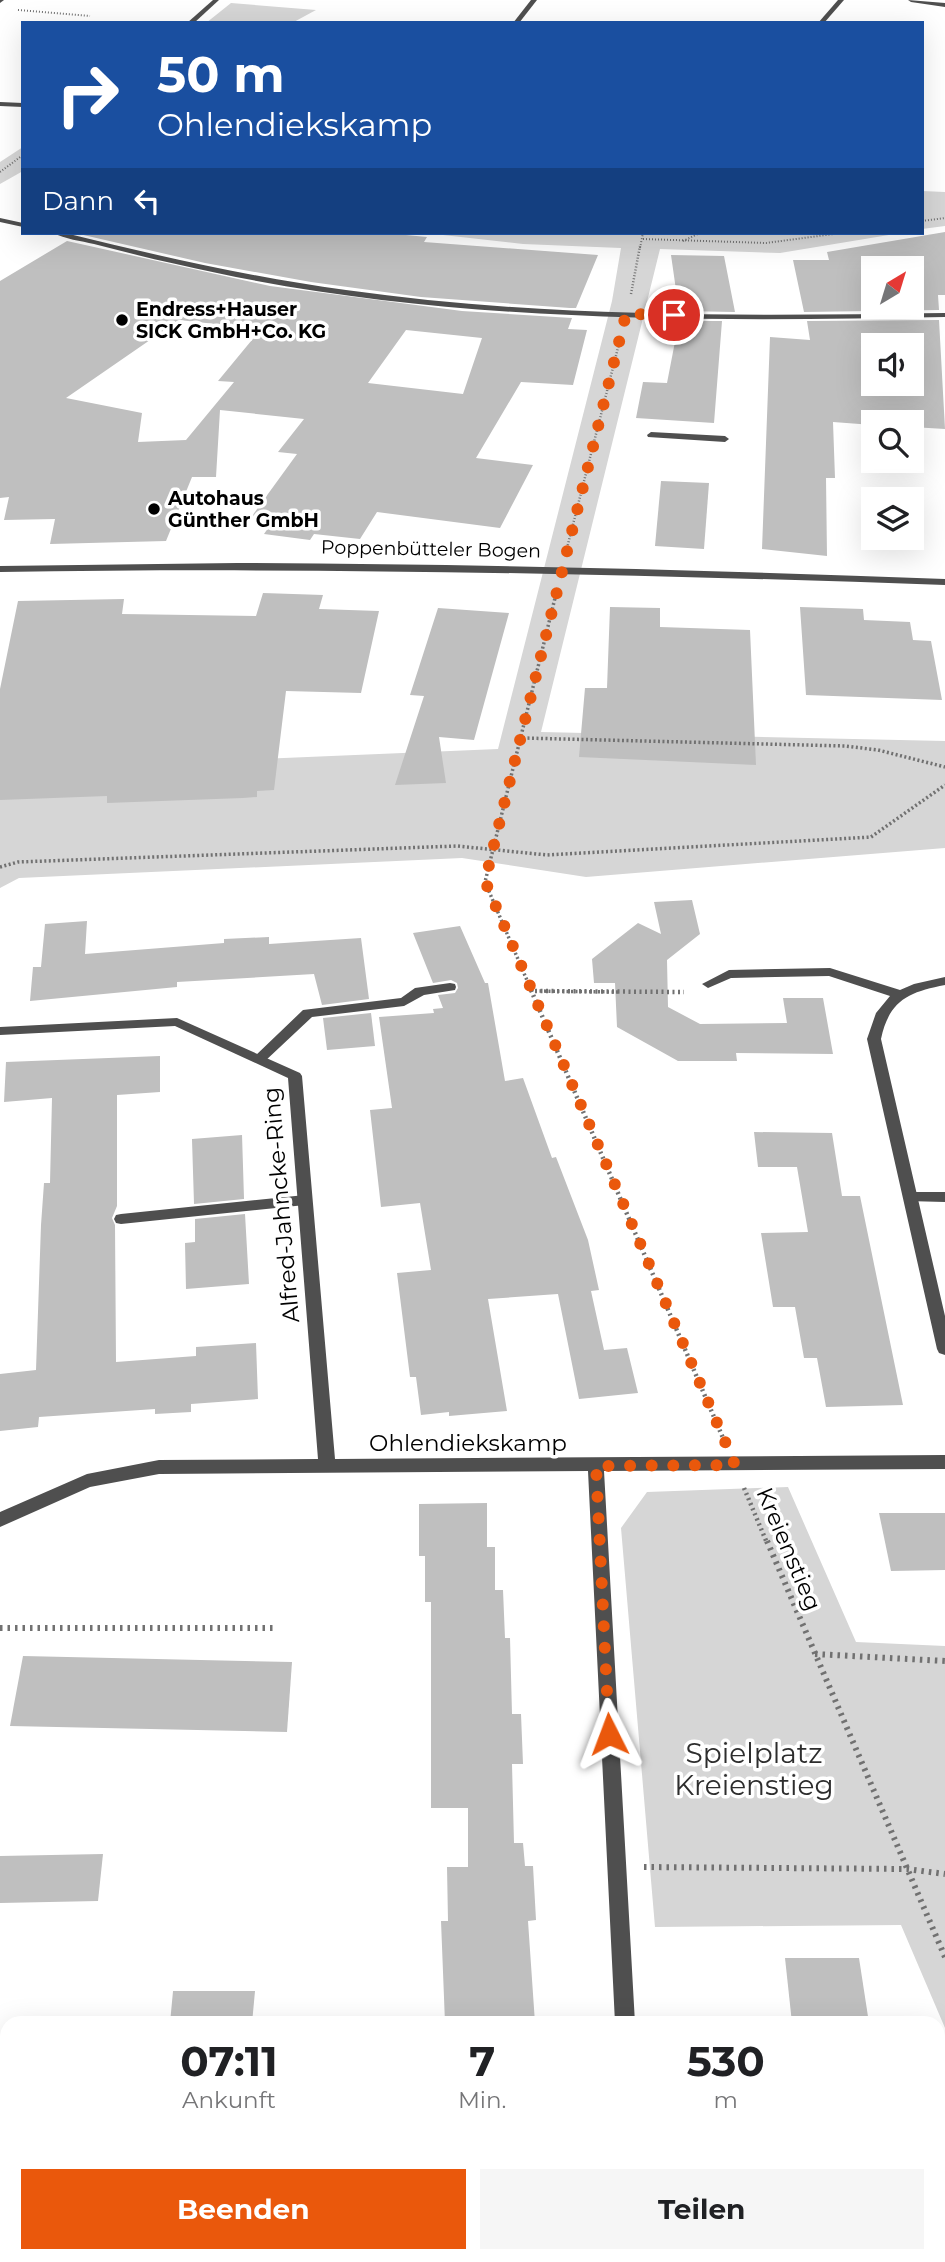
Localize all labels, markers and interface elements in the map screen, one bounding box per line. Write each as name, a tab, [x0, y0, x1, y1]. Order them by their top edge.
text: 50 m	[157, 45, 285, 104]
icon: right	[42, 49, 133, 140]
text: Ohlendiekskamp	[157, 105, 432, 144]
icon: left	[128, 182, 166, 220]
text: Dann	[42, 185, 114, 217]
north arrow	[861, 256, 924, 318]
map controls	[861, 256, 924, 550]
pin	[644, 285, 704, 345]
icon: arrive	[655, 296, 693, 334]
place label: Endress+Hauser SICK GmbH+Co. KG	[136, 298, 326, 343]
marker: Endress+Hauser SICK GmbH+Co. KG	[114, 312, 130, 328]
button: sound	[861, 333, 924, 396]
button: search	[861, 410, 924, 473]
place label: Autohaus Günther GmbH	[167, 487, 319, 532]
button: layers	[861, 487, 924, 550]
marker: Autohaus Günther GmbH	[146, 501, 162, 517]
street label: Poppenbütteler Bogen	[321, 536, 541, 562]
street label: Alfred-Jahncke-Ring	[257, 1086, 305, 1324]
street label: Ohlendiekskamp	[369, 1429, 567, 1457]
street label: Kreienstieg	[751, 1483, 827, 1615]
position arrow	[572, 1697, 646, 1771]
park label: Spielplatz Kreienstieg	[674, 1736, 834, 1802]
text: 07:11	[180, 2035, 278, 2087]
text: 7	[469, 2035, 495, 2087]
text: 530	[687, 2035, 765, 2087]
text: Ankunft	[182, 2086, 276, 2114]
text: Min.	[458, 2086, 506, 2114]
text: m	[714, 2086, 738, 2114]
button: Beenden	[21, 2169, 466, 2249]
button: Teilen	[480, 2169, 924, 2249]

